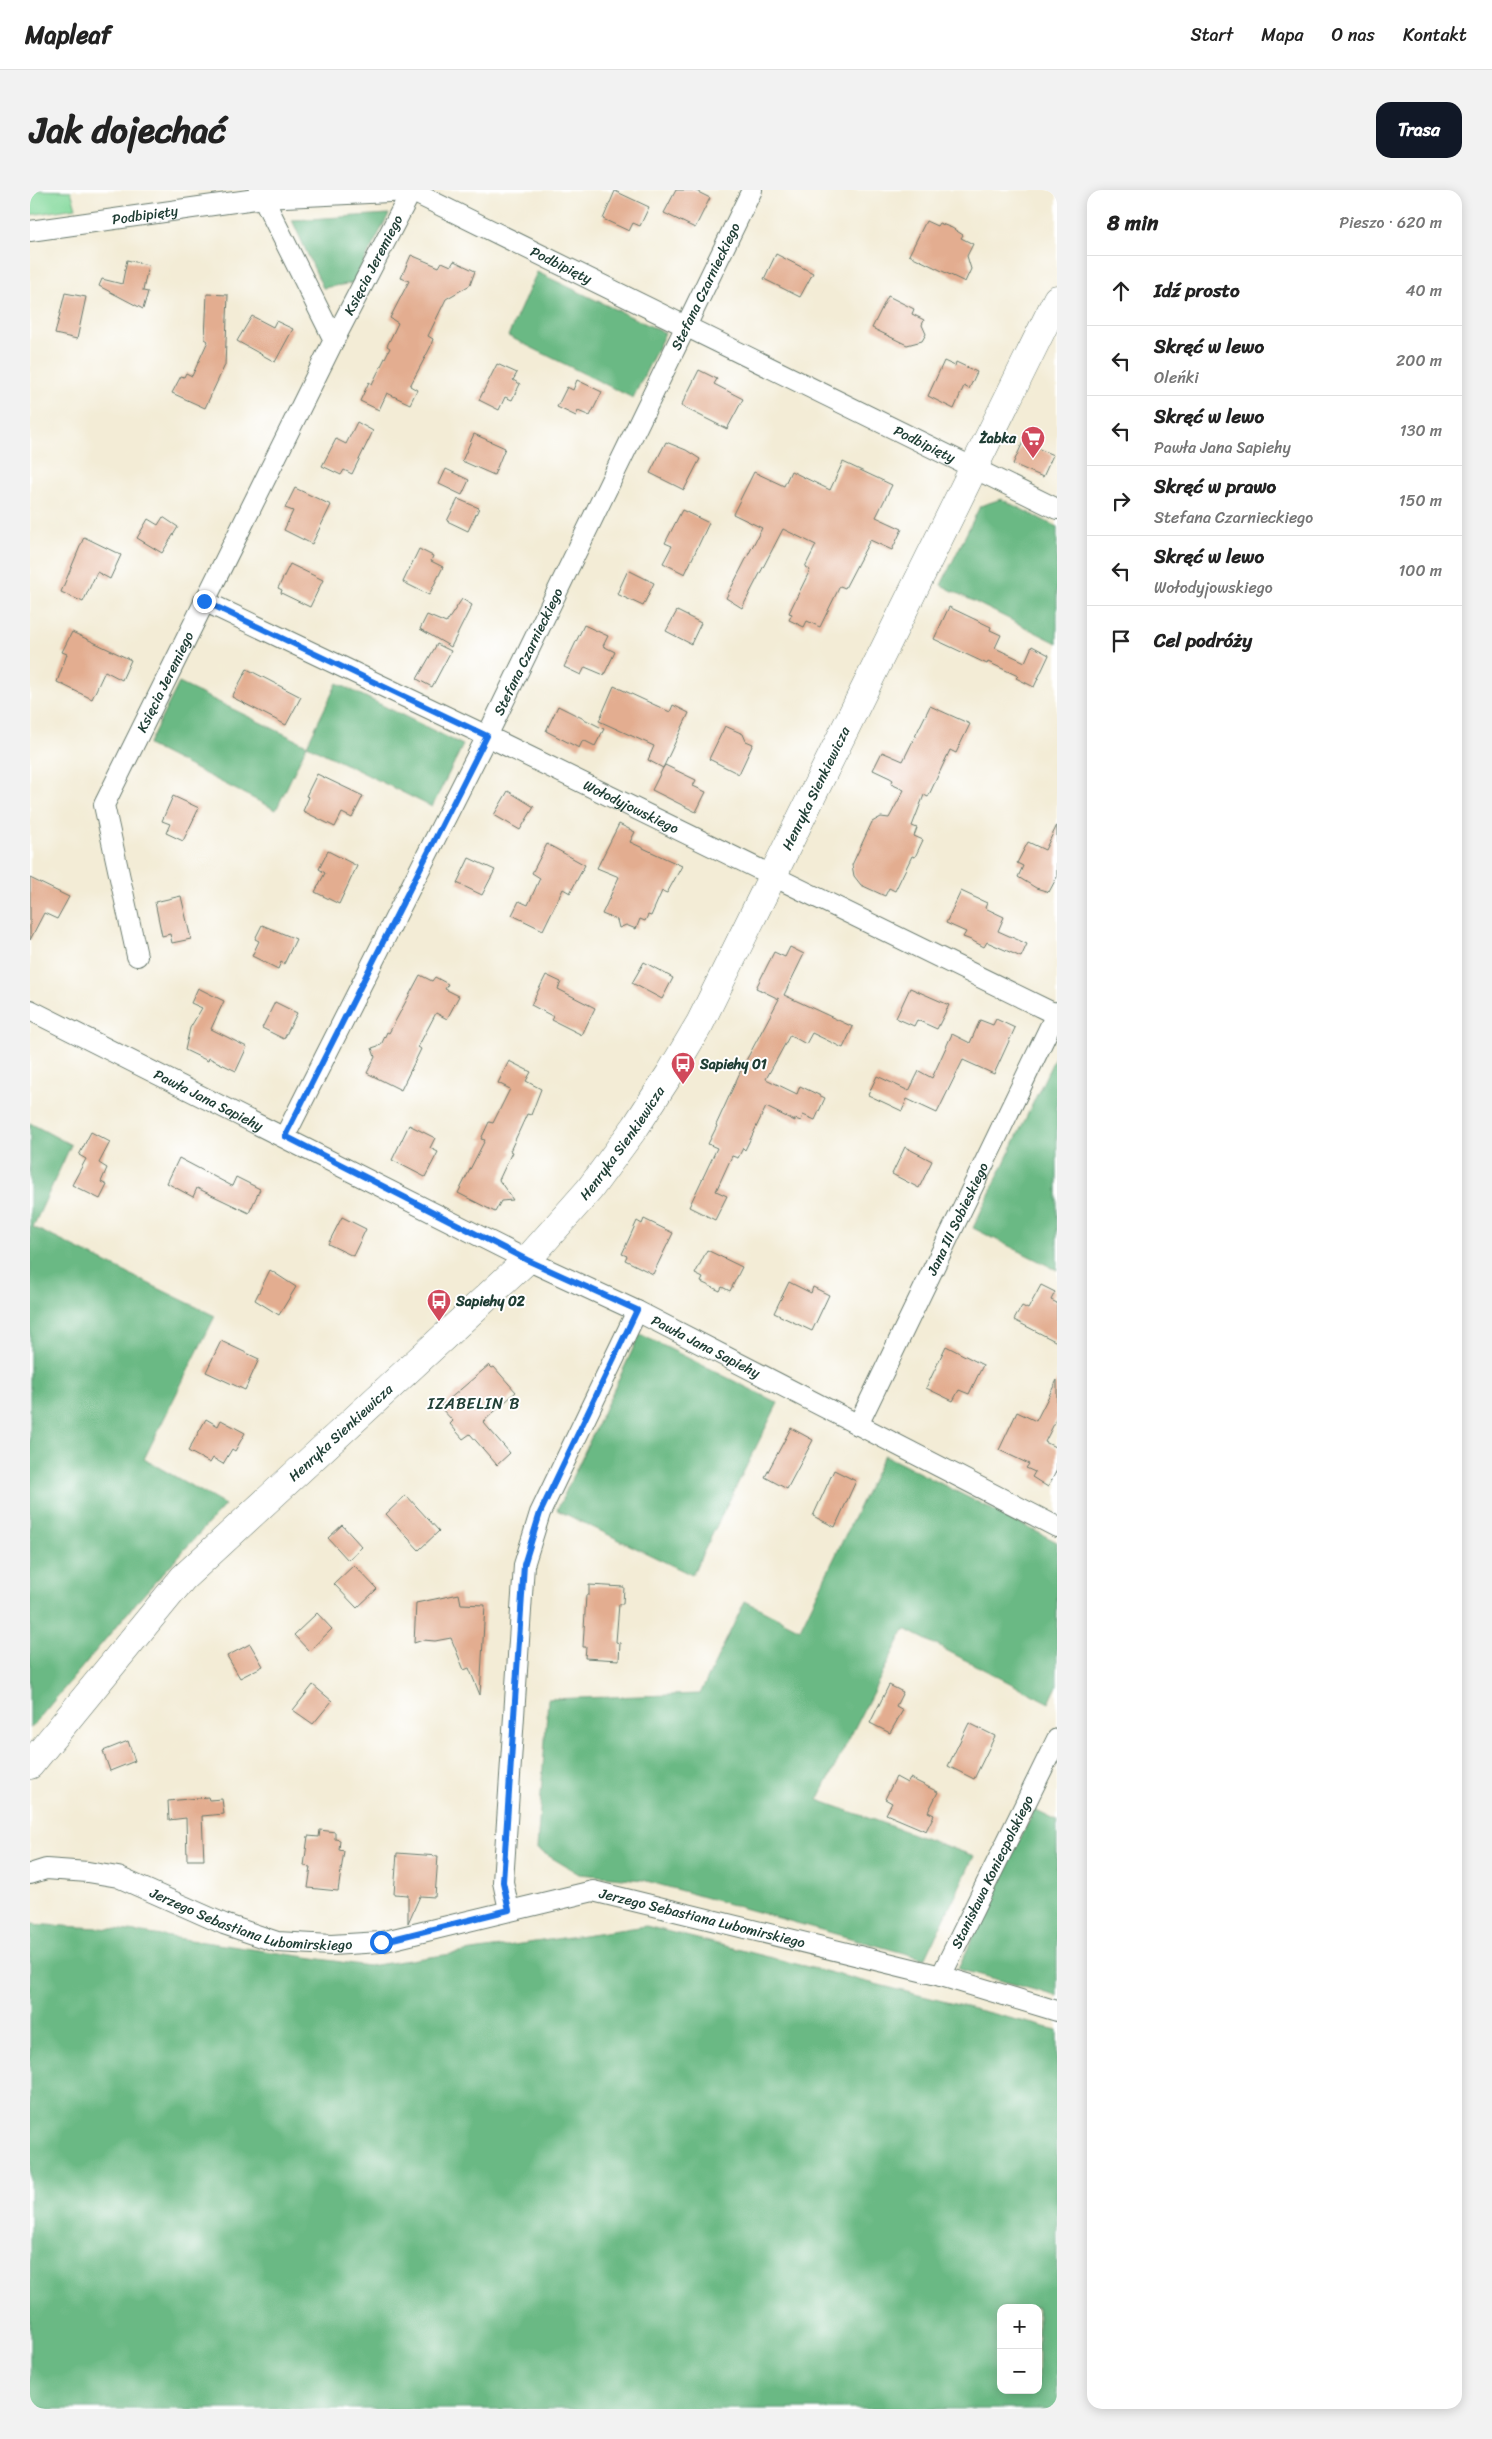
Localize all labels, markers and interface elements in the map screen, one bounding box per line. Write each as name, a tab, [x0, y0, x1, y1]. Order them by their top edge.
text: Mapleaf	[25, 14, 111, 56]
text: Start	[1190, 19, 1233, 51]
text: Mapa	[1261, 19, 1304, 51]
text: O nas	[1332, 19, 1375, 51]
text: Kontakt	[1403, 19, 1467, 51]
text: Jak dojechać	[30, 99, 226, 161]
button: Trasa	[1376, 102, 1462, 158]
street label: Podbipięty	[110, 198, 180, 232]
text: 8 min	[1107, 204, 1158, 242]
text: Pieszo · 620 m	[1339, 208, 1442, 237]
street label: Księcia Jeremiego	[337, 210, 410, 320]
street label: Stefana Czarnieckiego	[664, 218, 747, 354]
street label: Podbipięty	[526, 239, 597, 291]
text: Idź prosto	[1154, 274, 1240, 307]
text: 40 m	[1405, 276, 1442, 305]
icon: ahead	[1107, 277, 1135, 305]
text: Skręć w lewo	[1154, 330, 1264, 363]
text: 200 m	[1396, 346, 1442, 375]
icon: left	[1107, 347, 1135, 375]
text: Oleńki	[1154, 363, 1199, 392]
text: Skręć w lewo	[1154, 400, 1264, 433]
text: 130 m	[1400, 416, 1442, 445]
icon: left	[1107, 417, 1135, 445]
street label: Podbipięty	[889, 418, 961, 470]
supermarket icon: Żabka	[1020, 425, 1046, 459]
place label: Żabka	[978, 426, 1017, 451]
text: Pawła Jana Sapiehy	[1154, 433, 1291, 462]
text: Skręć w prawo	[1154, 470, 1276, 503]
text: 150 m	[1399, 486, 1442, 515]
icon: right	[1107, 487, 1135, 515]
text: Stefana Czarnieckiego	[1154, 503, 1313, 532]
text: Skręć w lewo	[1154, 540, 1264, 573]
text: 100 m	[1398, 556, 1442, 585]
icon: left	[1107, 557, 1135, 585]
text: Wołodyjowskiego	[1154, 573, 1273, 602]
street label: Stefana Czarnieckiego	[486, 583, 570, 720]
route end	[193, 590, 216, 613]
text: Cel podróży	[1154, 624, 1252, 657]
street label: Księcia Jeremiego	[129, 627, 201, 737]
icon: arrive	[1107, 627, 1135, 655]
street label: Henryka Sienkiewicza	[775, 721, 857, 855]
street label: Wołodyjowskiego	[579, 772, 683, 841]
bus stop icon: Sapiehy 01	[670, 1051, 696, 1085]
place label: Sapiehy 01	[699, 1052, 767, 1077]
street label: Pawła Jana Sapiehy	[149, 1062, 268, 1138]
street label: Henryka Sienkiewicza	[573, 1080, 672, 1206]
street label: Jana III Sobieskiego	[919, 1158, 995, 1280]
bus stop icon: Sapiehy 02	[426, 1288, 452, 1322]
place label: Sapiehy 02	[455, 1289, 526, 1314]
street label: Pawła Jana Sapiehy	[647, 1308, 766, 1385]
street label: Henryka Sienkiewicza	[282, 1377, 399, 1488]
district label: IZABELIN B	[427, 1389, 520, 1418]
street label: Stanisława Koniecpolskiego	[944, 1791, 1040, 1953]
street label: Jerzego Sebastiana Lubomirskiego	[145, 1880, 353, 1958]
street label: Jerzego Sebastiana Lubomirskiego	[596, 1880, 808, 1955]
route start	[370, 1931, 393, 1954]
map controls	[997, 2304, 1042, 2394]
button: +	[997, 2304, 1042, 2349]
button: −	[997, 2349, 1042, 2394]

